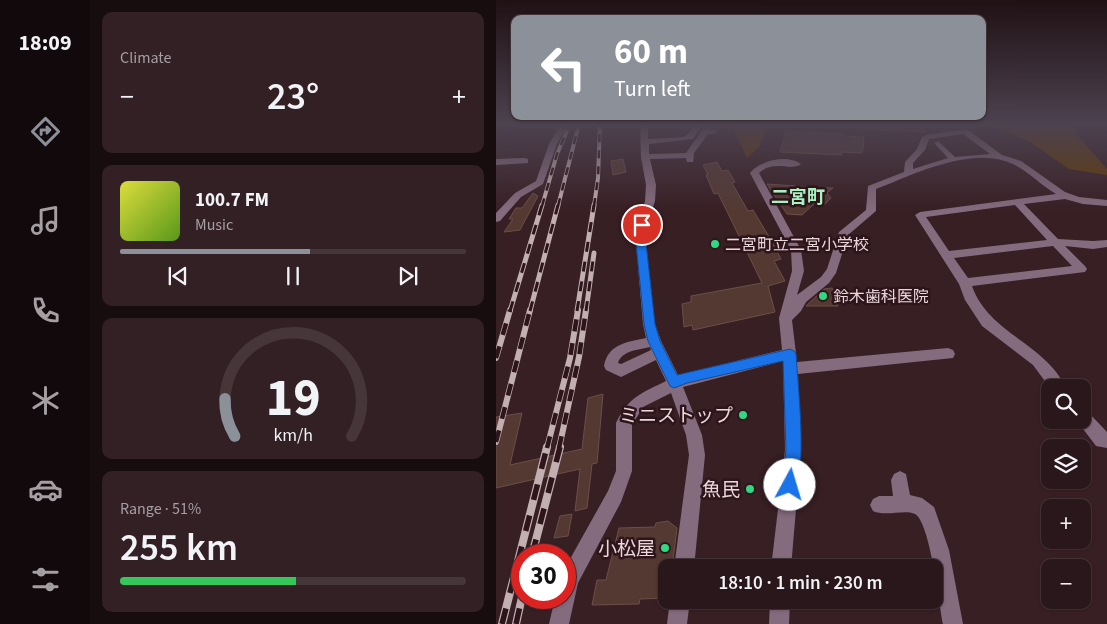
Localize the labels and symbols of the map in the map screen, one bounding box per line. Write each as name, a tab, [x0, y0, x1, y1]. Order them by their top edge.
district label: 二宮町	[771, 185, 825, 210]
pin	[621, 204, 663, 246]
place label: 二宮町立二宮小学校	[725, 234, 869, 256]
marker: 二宮町立二宮小学校	[709, 238, 721, 250]
place label: 鈴木歯科医院	[833, 286, 929, 308]
marker: 鈴木歯科医院	[817, 290, 829, 302]
place label: ミニストップ	[619, 403, 733, 430]
marker: ミニストップ	[737, 409, 749, 421]
position arrow	[763, 458, 815, 510]
place label: 魚民	[702, 477, 740, 504]
marker: 魚民	[744, 483, 756, 495]
place label: 小松屋	[598, 536, 655, 563]
marker: 小松屋	[659, 542, 671, 554]
speed limit sign: 30	[511, 544, 576, 609]

